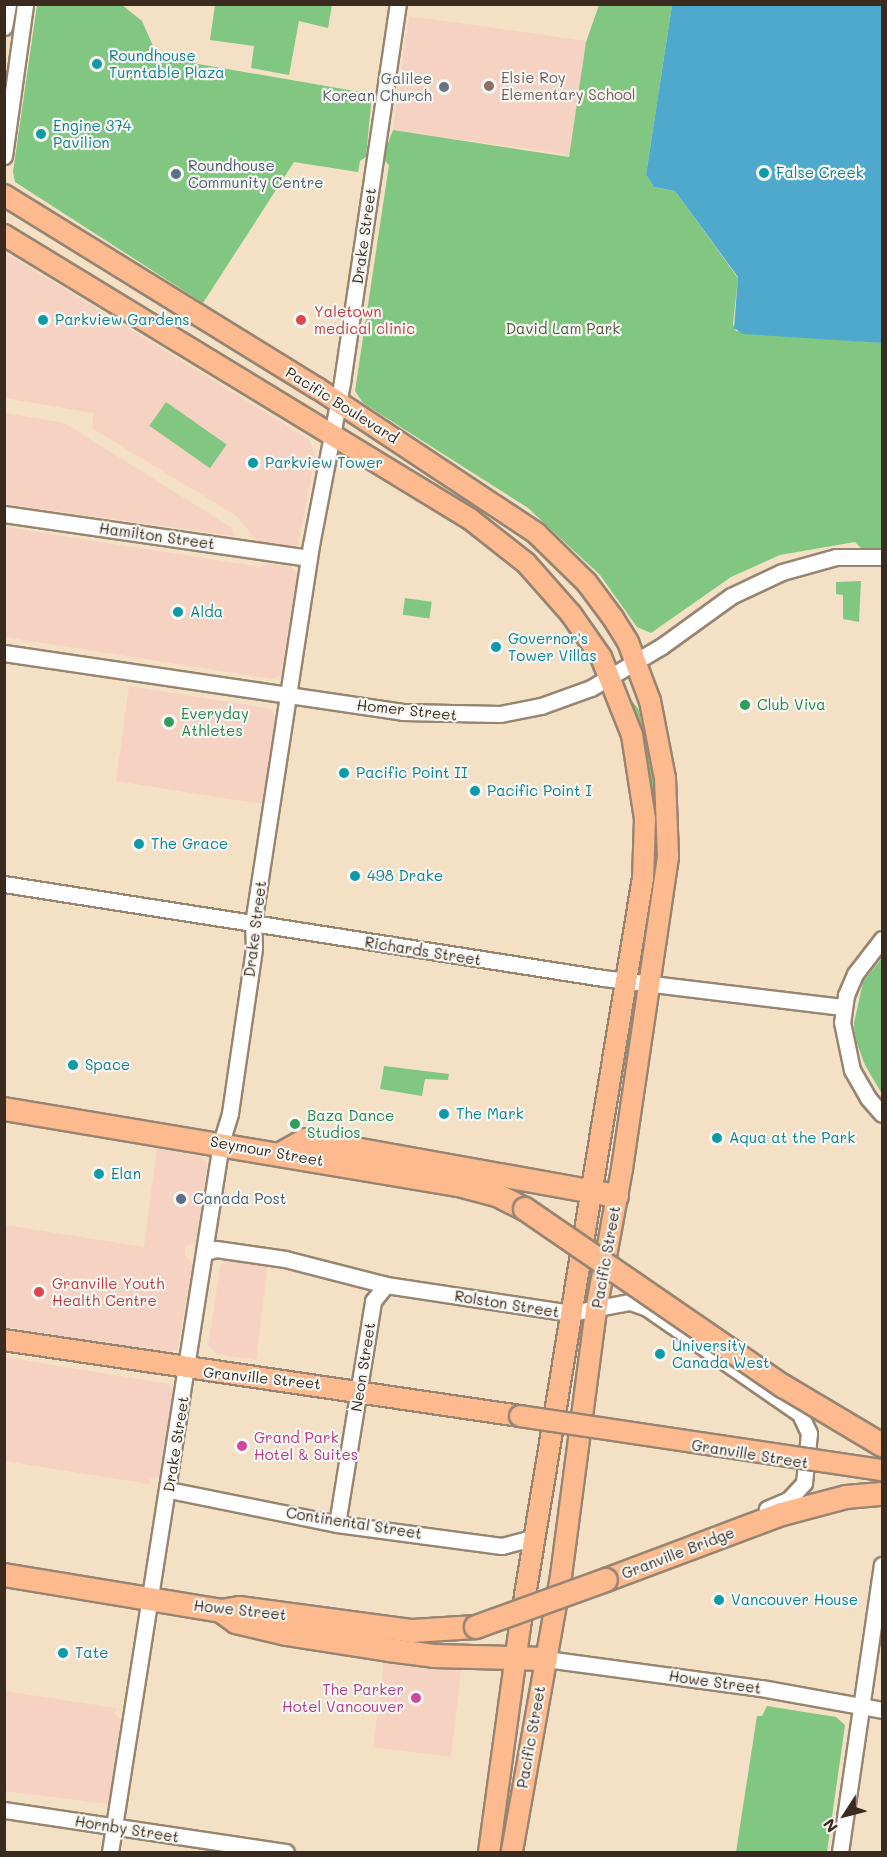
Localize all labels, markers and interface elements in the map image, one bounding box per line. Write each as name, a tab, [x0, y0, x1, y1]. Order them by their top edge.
place label: Roundhouse Turntable Plaza	[109, 46, 225, 81]
marker: Roundhouse Turntable Plaza	[90, 57, 104, 71]
place label: Elsie Roy Elementary School	[501, 68, 636, 103]
place label: Galilee Korean Church	[323, 69, 432, 104]
marker: Elsie Roy Elementary School	[482, 79, 496, 93]
marker: Galilee Korean Church	[437, 80, 451, 94]
place label: Engine 374 Pavilion	[53, 116, 132, 151]
marker: Engine 374 Pavilion	[34, 127, 48, 141]
place label: Roundhouse Community Centre	[188, 156, 324, 191]
place label: False Creek	[776, 164, 864, 182]
marker: False Creek	[757, 166, 771, 180]
marker: Roundhouse Community Centre	[169, 167, 183, 181]
street label: Drake Street	[348, 187, 380, 285]
place label: Yaletown medical clinic	[314, 302, 415, 337]
place label: Parkview Gardens	[55, 311, 190, 329]
marker: Yaletown medical clinic	[292, 311, 310, 329]
marker: Parkview Gardens	[36, 313, 50, 327]
park label: David Lam Park	[506, 320, 620, 338]
street label: Pacific Boulevard	[282, 363, 402, 447]
place label: Parkview Tower	[265, 454, 383, 472]
marker: Parkview Tower	[246, 456, 260, 470]
street label: Hamilton Street	[98, 519, 216, 553]
place label: Alda	[190, 603, 223, 621]
marker: Alda	[171, 605, 185, 619]
place label: Governor's Tower Villas	[508, 629, 597, 664]
marker: Governor's Tower Villas	[489, 640, 503, 654]
street label: Homer Street	[356, 696, 458, 724]
place label: Club Viva	[757, 696, 826, 714]
marker: Club Viva	[738, 698, 752, 712]
place label: Everyday Athletes	[181, 704, 249, 739]
marker: Everyday Athletes	[162, 715, 176, 729]
place label: Pacific Point II	[356, 764, 467, 782]
marker: Pacific Point II	[337, 766, 351, 780]
place label: Pacific Point I	[487, 782, 592, 800]
marker: Pacific Point I	[468, 784, 482, 798]
place label: The Grace	[151, 835, 228, 853]
marker: The Grace	[132, 837, 146, 851]
place label: 498 Drake	[367, 867, 443, 885]
marker: 498 Drake	[348, 869, 362, 883]
street label: Drake Street	[240, 880, 270, 978]
street label: Richards Street	[363, 933, 483, 969]
place label: Space	[85, 1056, 130, 1074]
marker: Space	[66, 1058, 80, 1072]
place label: The Mark	[456, 1105, 524, 1123]
place label: Baza Dance Studios	[307, 1106, 394, 1141]
marker: The Mark	[437, 1107, 451, 1121]
marker: Baza Dance Studios	[288, 1117, 302, 1131]
place label: Aqua at the Park	[729, 1129, 855, 1147]
marker: Aqua at the Park	[710, 1131, 724, 1145]
street label: Seymour Street	[209, 1132, 325, 1170]
place label: Elan	[111, 1165, 141, 1183]
marker: Elan	[92, 1167, 106, 1181]
place label: Canada Post	[193, 1190, 286, 1208]
marker: Canada Post	[174, 1192, 188, 1206]
street label: Pacific Street	[588, 1204, 624, 1310]
place label: Granville Youth Health Centre	[52, 1274, 164, 1309]
marker: Granville Youth Health Centre	[30, 1283, 48, 1301]
street label: Rolston Street	[453, 1287, 561, 1321]
street label: Neon Street	[347, 1321, 379, 1413]
place label: University Canada West	[672, 1336, 770, 1371]
marker: University Canada West	[653, 1347, 667, 1361]
street label: Granville Street	[202, 1363, 322, 1393]
street label: Drake Street	[160, 1395, 192, 1493]
place label: Grand Park Hotel & Suites	[254, 1428, 358, 1463]
street label: Granville Street	[690, 1436, 810, 1472]
marker: Grand Park Hotel & Suites	[235, 1439, 249, 1453]
street label: Continental Street	[285, 1503, 423, 1543]
street label: Granville Bridge	[619, 1523, 737, 1583]
place label: Vancouver House	[731, 1591, 858, 1609]
marker: Vancouver House	[712, 1593, 726, 1607]
street label: Howe Street	[193, 1596, 287, 1624]
place label: Tate	[75, 1644, 109, 1662]
marker: Tate	[56, 1646, 70, 1660]
street label: Howe Street	[668, 1667, 762, 1697]
place label: The Parker Hotel Vancouver	[282, 1680, 404, 1715]
street label: Pacific Street	[513, 1684, 549, 1790]
marker: The Parker Hotel Vancouver	[409, 1691, 423, 1705]
north arrow	[815, 1785, 875, 1845]
street label: Hornby Street	[74, 1812, 180, 1846]
text: N	[818, 1815, 842, 1837]

